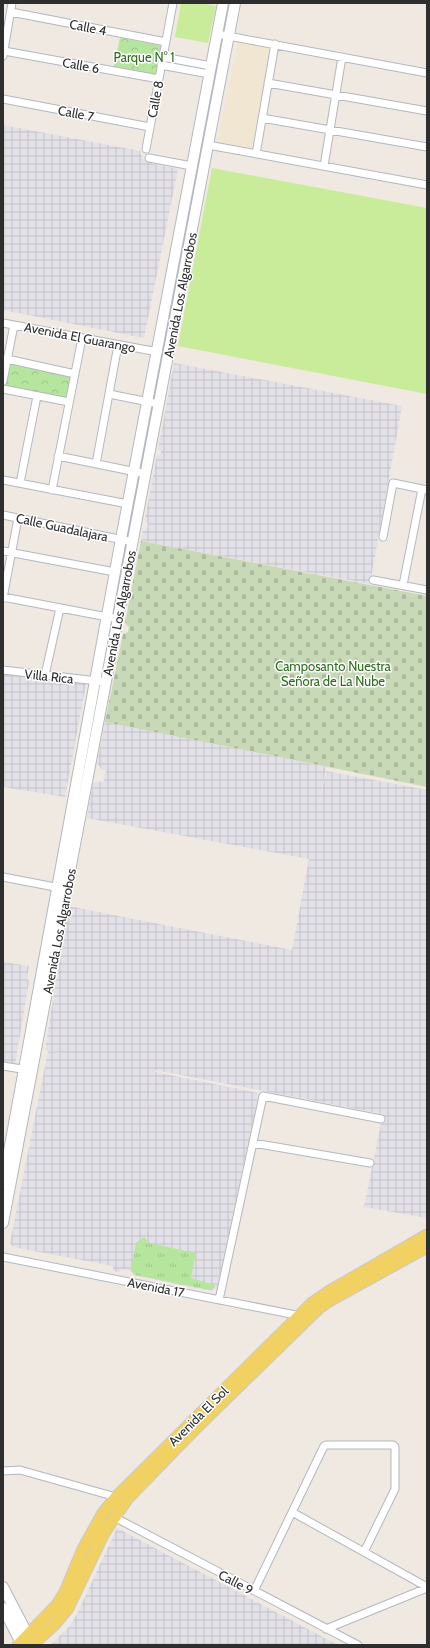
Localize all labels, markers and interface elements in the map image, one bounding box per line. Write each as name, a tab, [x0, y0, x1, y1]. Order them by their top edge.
street label: Calle 4	[68, 16, 108, 39]
park label: Parque N° 1	[113, 49, 175, 65]
street label: Calle 6	[61, 54, 101, 76]
street label: Calle 8	[144, 79, 166, 119]
street label: Calle 7	[57, 102, 96, 124]
street label: Avenida Los Algarrobos	[160, 230, 200, 359]
street label: Avenida El Guarango	[23, 318, 137, 356]
street label: Calle Guadalajara	[14, 509, 110, 546]
street label: Avenida Los Algarrobos	[99, 548, 139, 677]
park label: Camposanto Nuestra Señora de La Nube	[275, 658, 392, 689]
street label: Villa Rica	[24, 665, 75, 687]
street label: Avenida Los Algarrobos	[39, 866, 79, 995]
street label: Avenida 17	[126, 1274, 186, 1300]
street label: Avenida El Sol	[165, 1383, 231, 1449]
street label: Calle 9	[216, 1566, 256, 1598]

